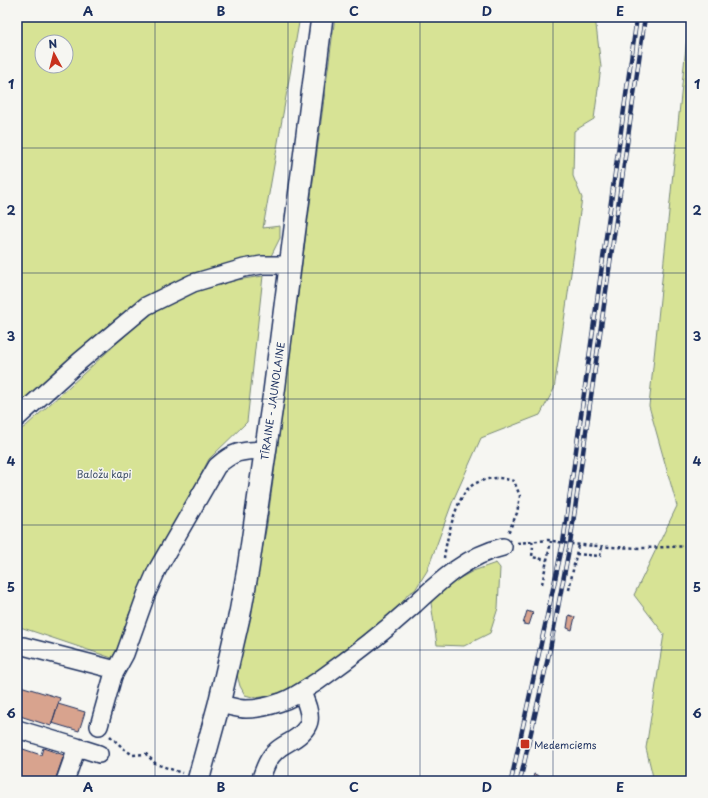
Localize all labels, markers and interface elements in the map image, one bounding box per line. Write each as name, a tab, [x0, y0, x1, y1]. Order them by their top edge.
text: A	[83, 1, 93, 20]
text: B	[217, 1, 226, 20]
text: C	[349, 1, 359, 20]
text: D	[482, 1, 492, 20]
text: E	[616, 1, 624, 20]
north arrow	[34, 34, 74, 74]
text: N	[47, 35, 58, 53]
text: 1	[8, 74, 14, 93]
text: 1	[694, 74, 700, 93]
text: 2	[6, 200, 16, 219]
text: 2	[692, 200, 702, 219]
text: 3	[7, 326, 16, 345]
text: 3	[693, 326, 702, 345]
street label: TĪRAINE - JAUNOLAINE	[256, 341, 288, 461]
text: 4	[7, 451, 16, 470]
text: 4	[693, 451, 702, 470]
park label: Baložu kapi	[76, 466, 132, 481]
text: 5	[7, 577, 15, 596]
text: 5	[693, 577, 701, 596]
text: 6	[6, 703, 16, 722]
text: 6	[692, 703, 702, 722]
place label: Medemciems	[534, 737, 597, 752]
marker: Medemciems	[519, 738, 531, 750]
text: A	[83, 777, 93, 796]
text: B	[217, 777, 226, 796]
text: C	[349, 777, 359, 796]
text: D	[482, 777, 492, 796]
text: E	[616, 777, 624, 796]

